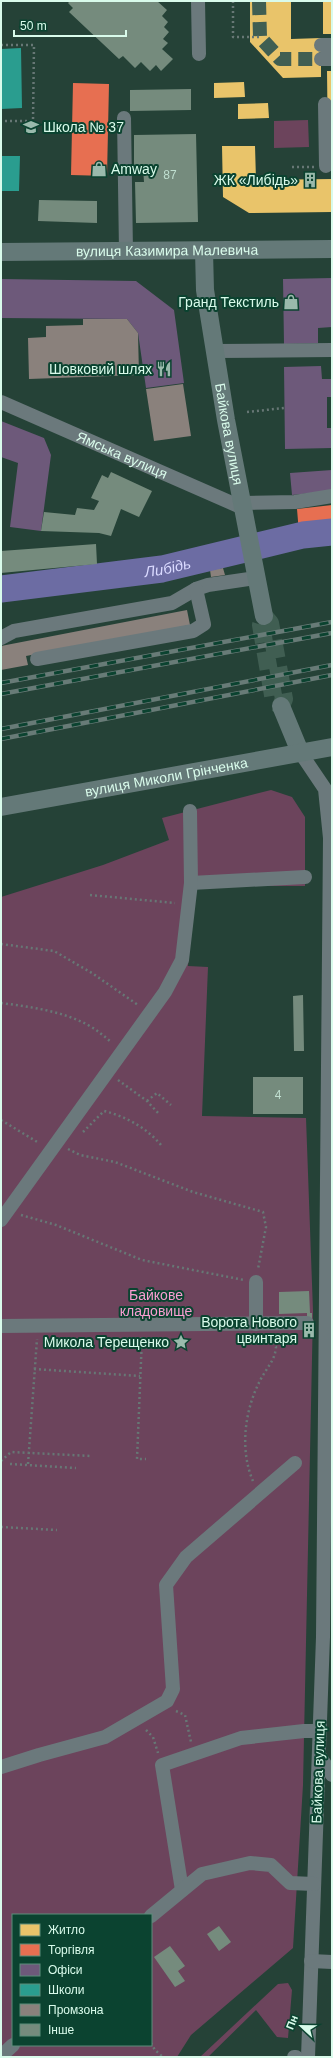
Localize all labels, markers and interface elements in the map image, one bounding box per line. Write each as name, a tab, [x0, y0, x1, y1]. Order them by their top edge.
scale bar	[14, 12, 126, 38]
text: 50 m	[20, 19, 47, 33]
school or university icon: Школа № 37	[22, 118, 40, 136]
place label: Школа № 37	[43, 119, 124, 135]
shop icon: Amway	[90, 160, 108, 178]
place label: Amway	[111, 161, 157, 177]
house number: 87	[163, 168, 177, 182]
building icon: ЖК «Либідь»	[301, 171, 319, 189]
place label: ЖК «Либідь»	[214, 172, 298, 188]
street label: вулиця Казимира Малевича	[76, 242, 258, 259]
shop icon: Гранд Текстиль	[282, 293, 300, 311]
place label: Гранд Текстиль	[178, 294, 279, 310]
restaurant icon: Шовковий шлях	[155, 360, 173, 378]
place label: Шовковий шлях	[49, 361, 152, 377]
street label: Байкова вулиця	[212, 382, 246, 486]
street label: Ямська вулиця	[74, 428, 170, 482]
water label: Либідь	[143, 554, 192, 580]
street label: вулиця Миколи Грінченка	[84, 754, 249, 800]
house number: 4	[275, 1088, 282, 1102]
park label: Байкове кладовище	[120, 1287, 193, 1319]
place label: Ворота Нового цвинтаря	[201, 1314, 297, 1346]
building icon: Ворота Нового цвинтаря	[300, 1321, 318, 1339]
place icon: Микола Терещенко	[172, 1333, 190, 1351]
place label: Микола Терещенко	[44, 1334, 169, 1350]
street label: Байкова вулиця	[308, 1720, 328, 1824]
legend	[12, 1914, 152, 2046]
text: Житло	[48, 1923, 85, 1937]
text: Торгівля	[48, 1943, 94, 1957]
text: Офіси	[48, 1963, 83, 1977]
text: Школи	[48, 1983, 85, 1997]
text: Промзона	[48, 2003, 104, 2017]
north arrow	[281, 2006, 321, 2046]
text: Пн	[283, 2013, 300, 2031]
text: Інше	[48, 2023, 75, 2037]

